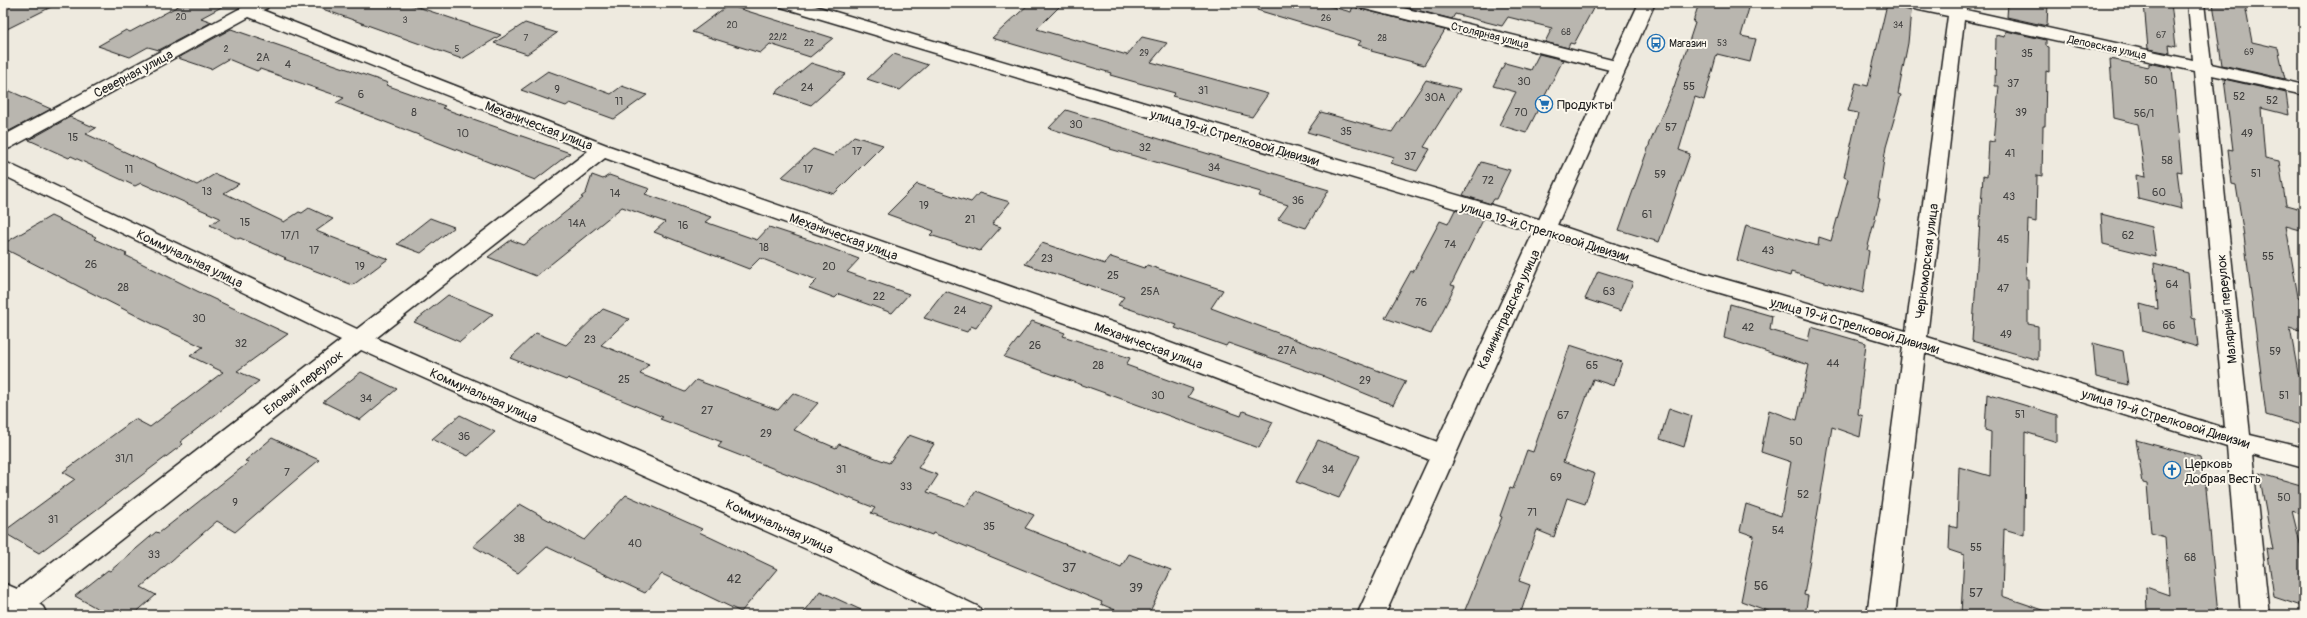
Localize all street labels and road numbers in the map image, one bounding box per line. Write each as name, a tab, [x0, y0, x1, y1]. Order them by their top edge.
street label: Столярная улица	[1450, 20, 1530, 51]
street label: Деповская улица	[2065, 33, 2148, 62]
street label: Северная улица	[91, 46, 176, 101]
street label: Механическая улица	[482, 98, 595, 154]
street label: улица 19-й Стрелковой Дивизии	[1147, 106, 1321, 170]
street label: улица 19-й Стрелковой Дивизии	[1458, 198, 1631, 265]
street label: Черноморская улица	[1912, 203, 1942, 320]
street label: Механическая улица	[787, 210, 900, 264]
street label: Коммунальная улица	[134, 226, 245, 292]
street label: Калининградская улица	[1474, 247, 1544, 372]
street label: Малярный переулок	[2213, 253, 2241, 364]
street label: улица 19-й Стрелковой Дивизии	[1767, 294, 1941, 358]
street label: Механическая улица	[1092, 319, 1205, 373]
street label: Еловый переулок	[261, 347, 347, 419]
street label: Коммунальная улица	[427, 365, 540, 427]
street label: улица 19-й Стрелковой Дивизии	[2079, 385, 2252, 452]
street label: Коммунальная улица	[723, 496, 836, 558]

